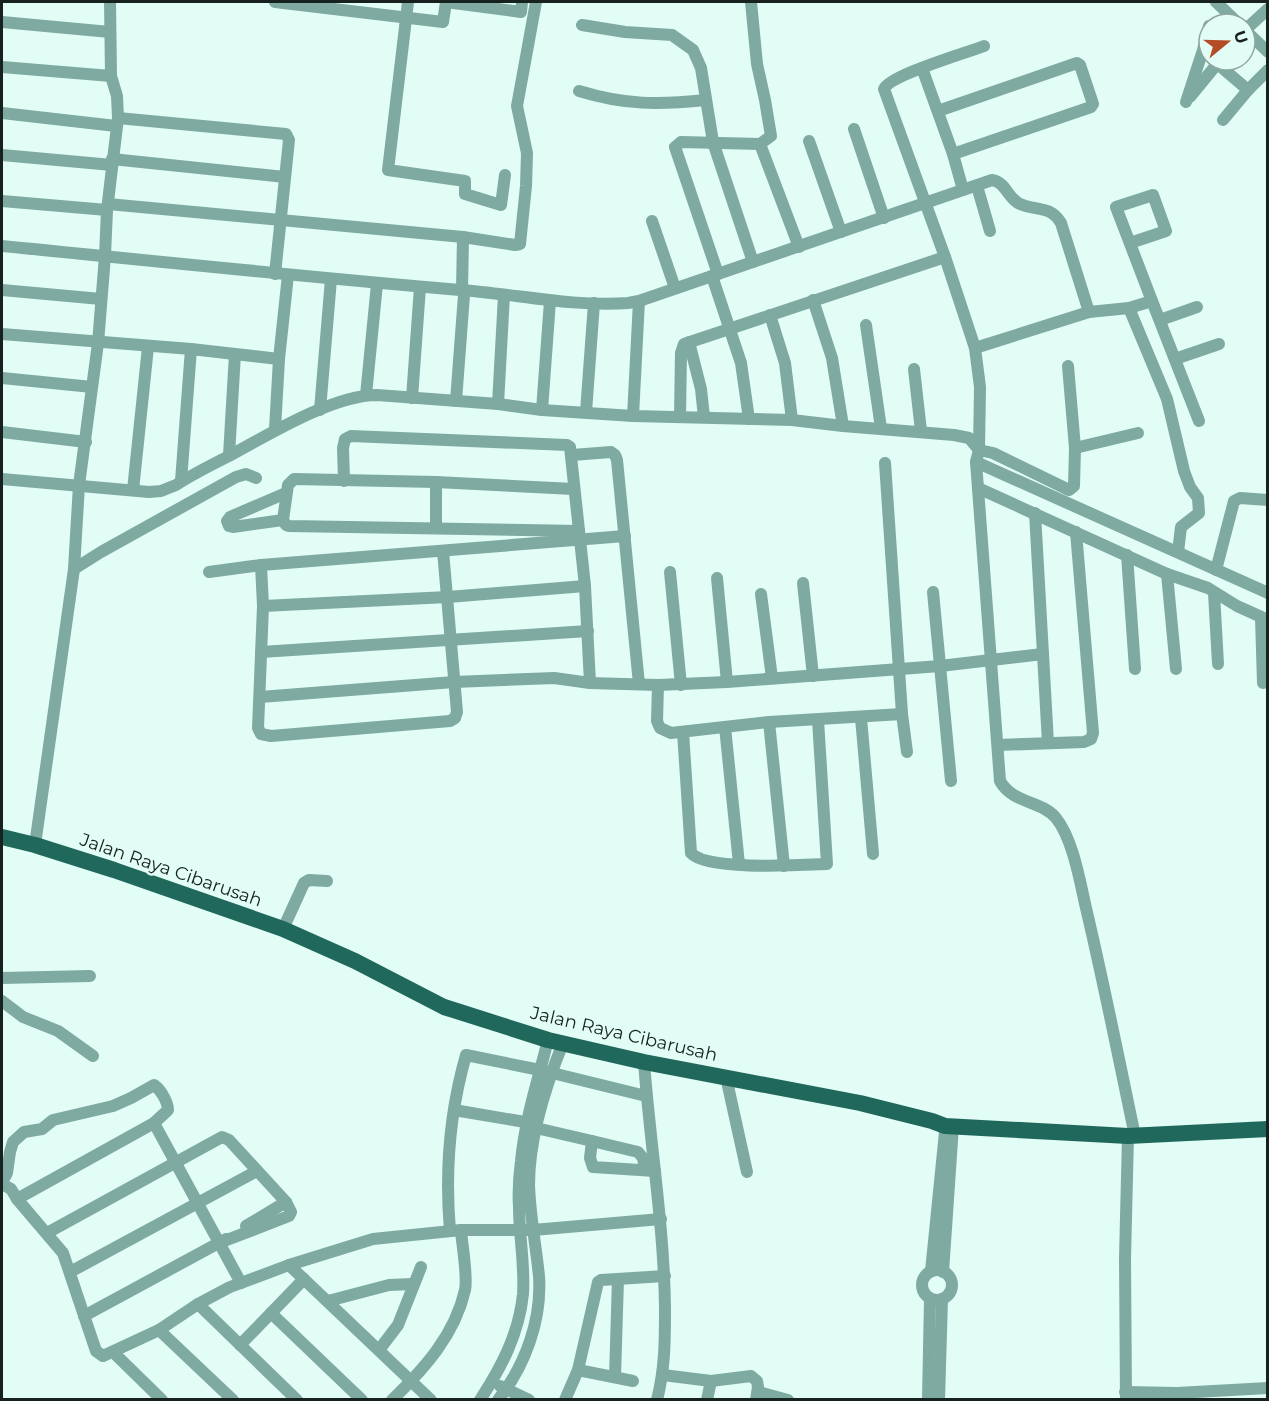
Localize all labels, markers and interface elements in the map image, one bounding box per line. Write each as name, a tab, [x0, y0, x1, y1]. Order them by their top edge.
north arrow	[1197, 12, 1257, 72]
text: U	[1230, 28, 1252, 46]
street label: Jalan Raya Cibarusah	[76, 828, 265, 912]
street label: Jalan Raya Cibarusah	[527, 1002, 720, 1066]

